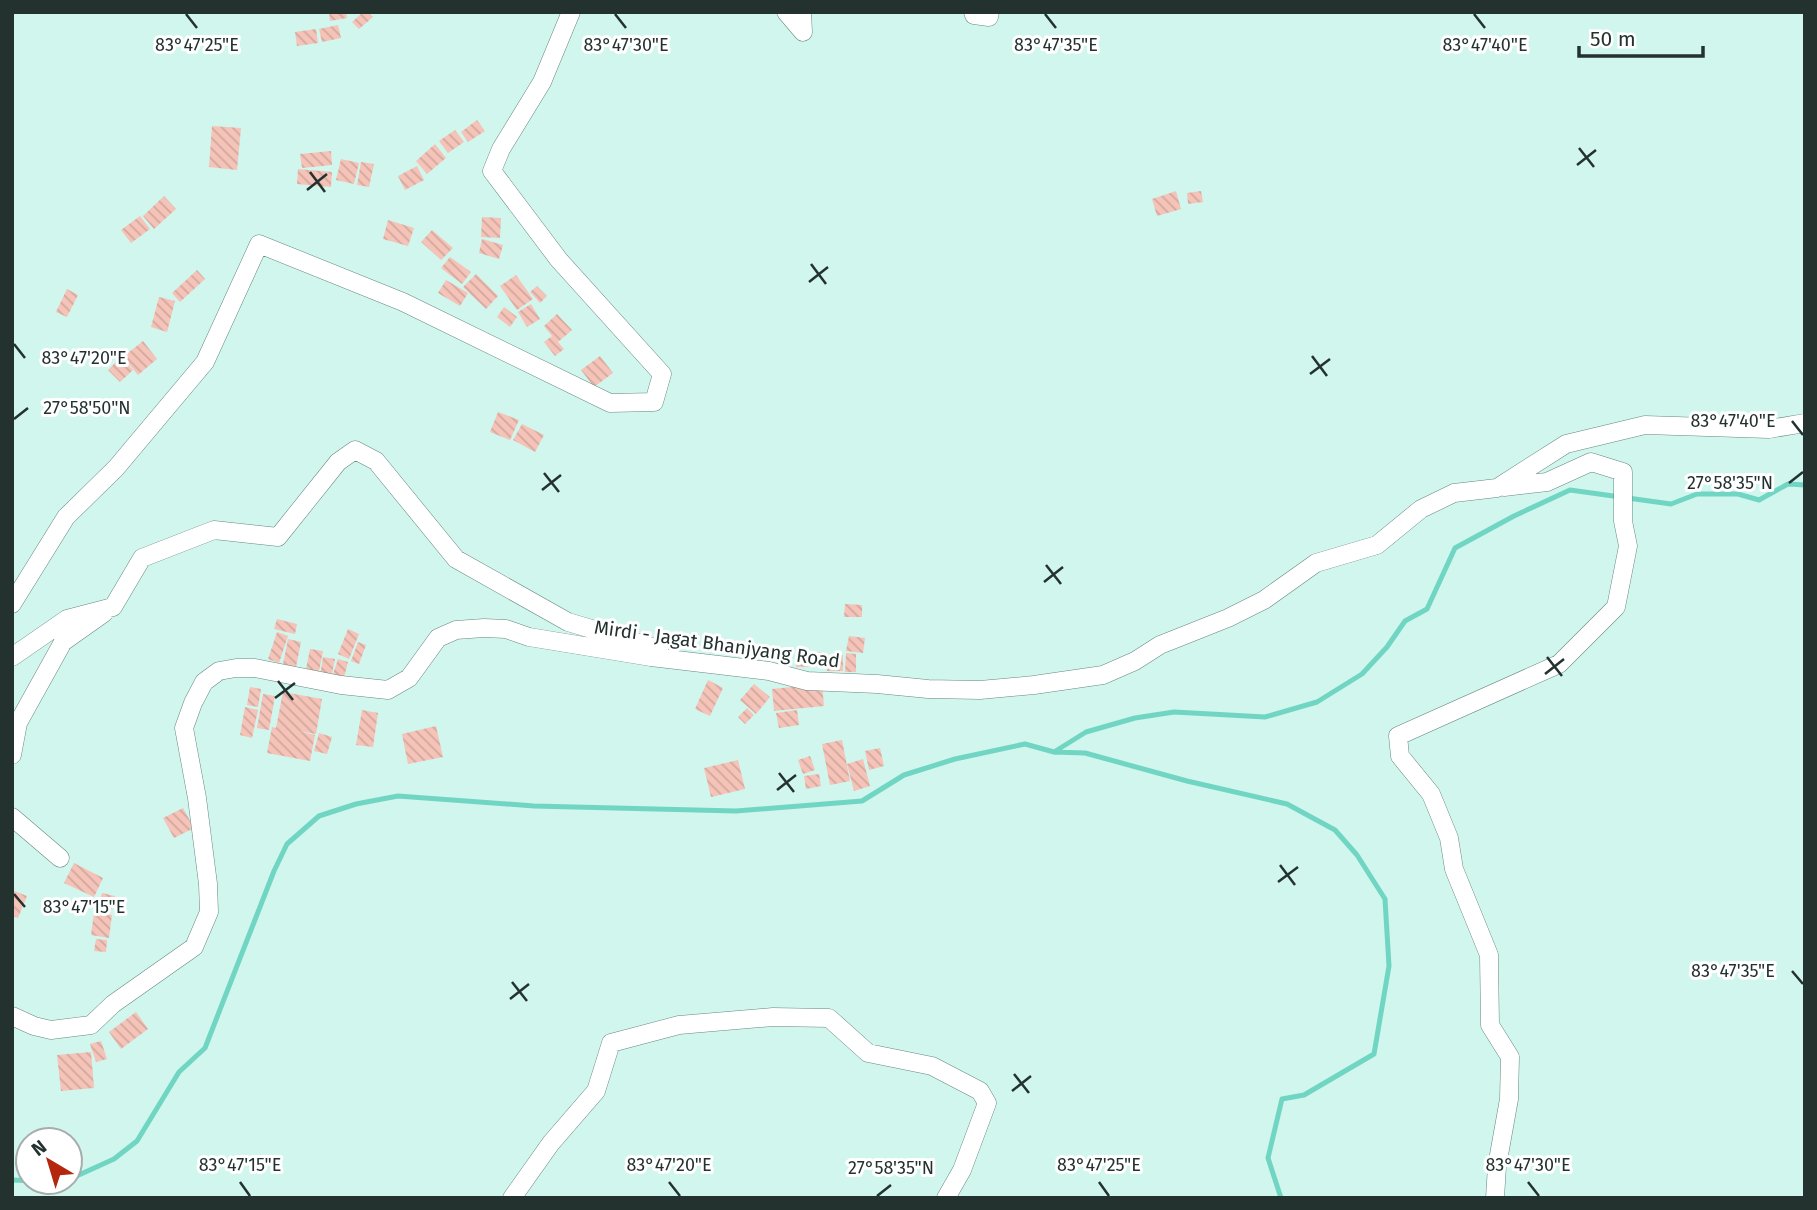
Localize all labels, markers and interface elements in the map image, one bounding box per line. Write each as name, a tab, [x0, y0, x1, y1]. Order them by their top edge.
scale bar	[1579, 14, 1703, 58]
text: 50 m	[1590, 26, 1636, 52]
text: 83°47'25"E	[155, 34, 239, 56]
text: 83°47'30"E	[583, 34, 669, 56]
text: 83°47'35"E	[1014, 34, 1098, 56]
text: 83°47'40"E	[1442, 34, 1528, 56]
text: 83°47'20"E	[41, 347, 127, 369]
text: 27°58'50"N	[43, 397, 131, 419]
text: 83°47'40"E	[1690, 410, 1776, 432]
text: 27°58'35"N	[1687, 472, 1773, 494]
street label: Mirdi - Jagat Bhanjyang Road	[593, 615, 841, 673]
text: 83°47'15"E	[43, 896, 125, 918]
text: 83°47'35"E	[1691, 960, 1775, 982]
north arrow	[14, 1126, 84, 1196]
text: N	[27, 1135, 51, 1161]
text: 83°47'15"E	[199, 1154, 281, 1176]
text: 83°47'20"E	[626, 1154, 712, 1176]
text: 83°47'25"E	[1057, 1154, 1141, 1176]
text: 83°47'30"E	[1485, 1154, 1571, 1176]
text: 27°58'35"N	[848, 1157, 934, 1179]

